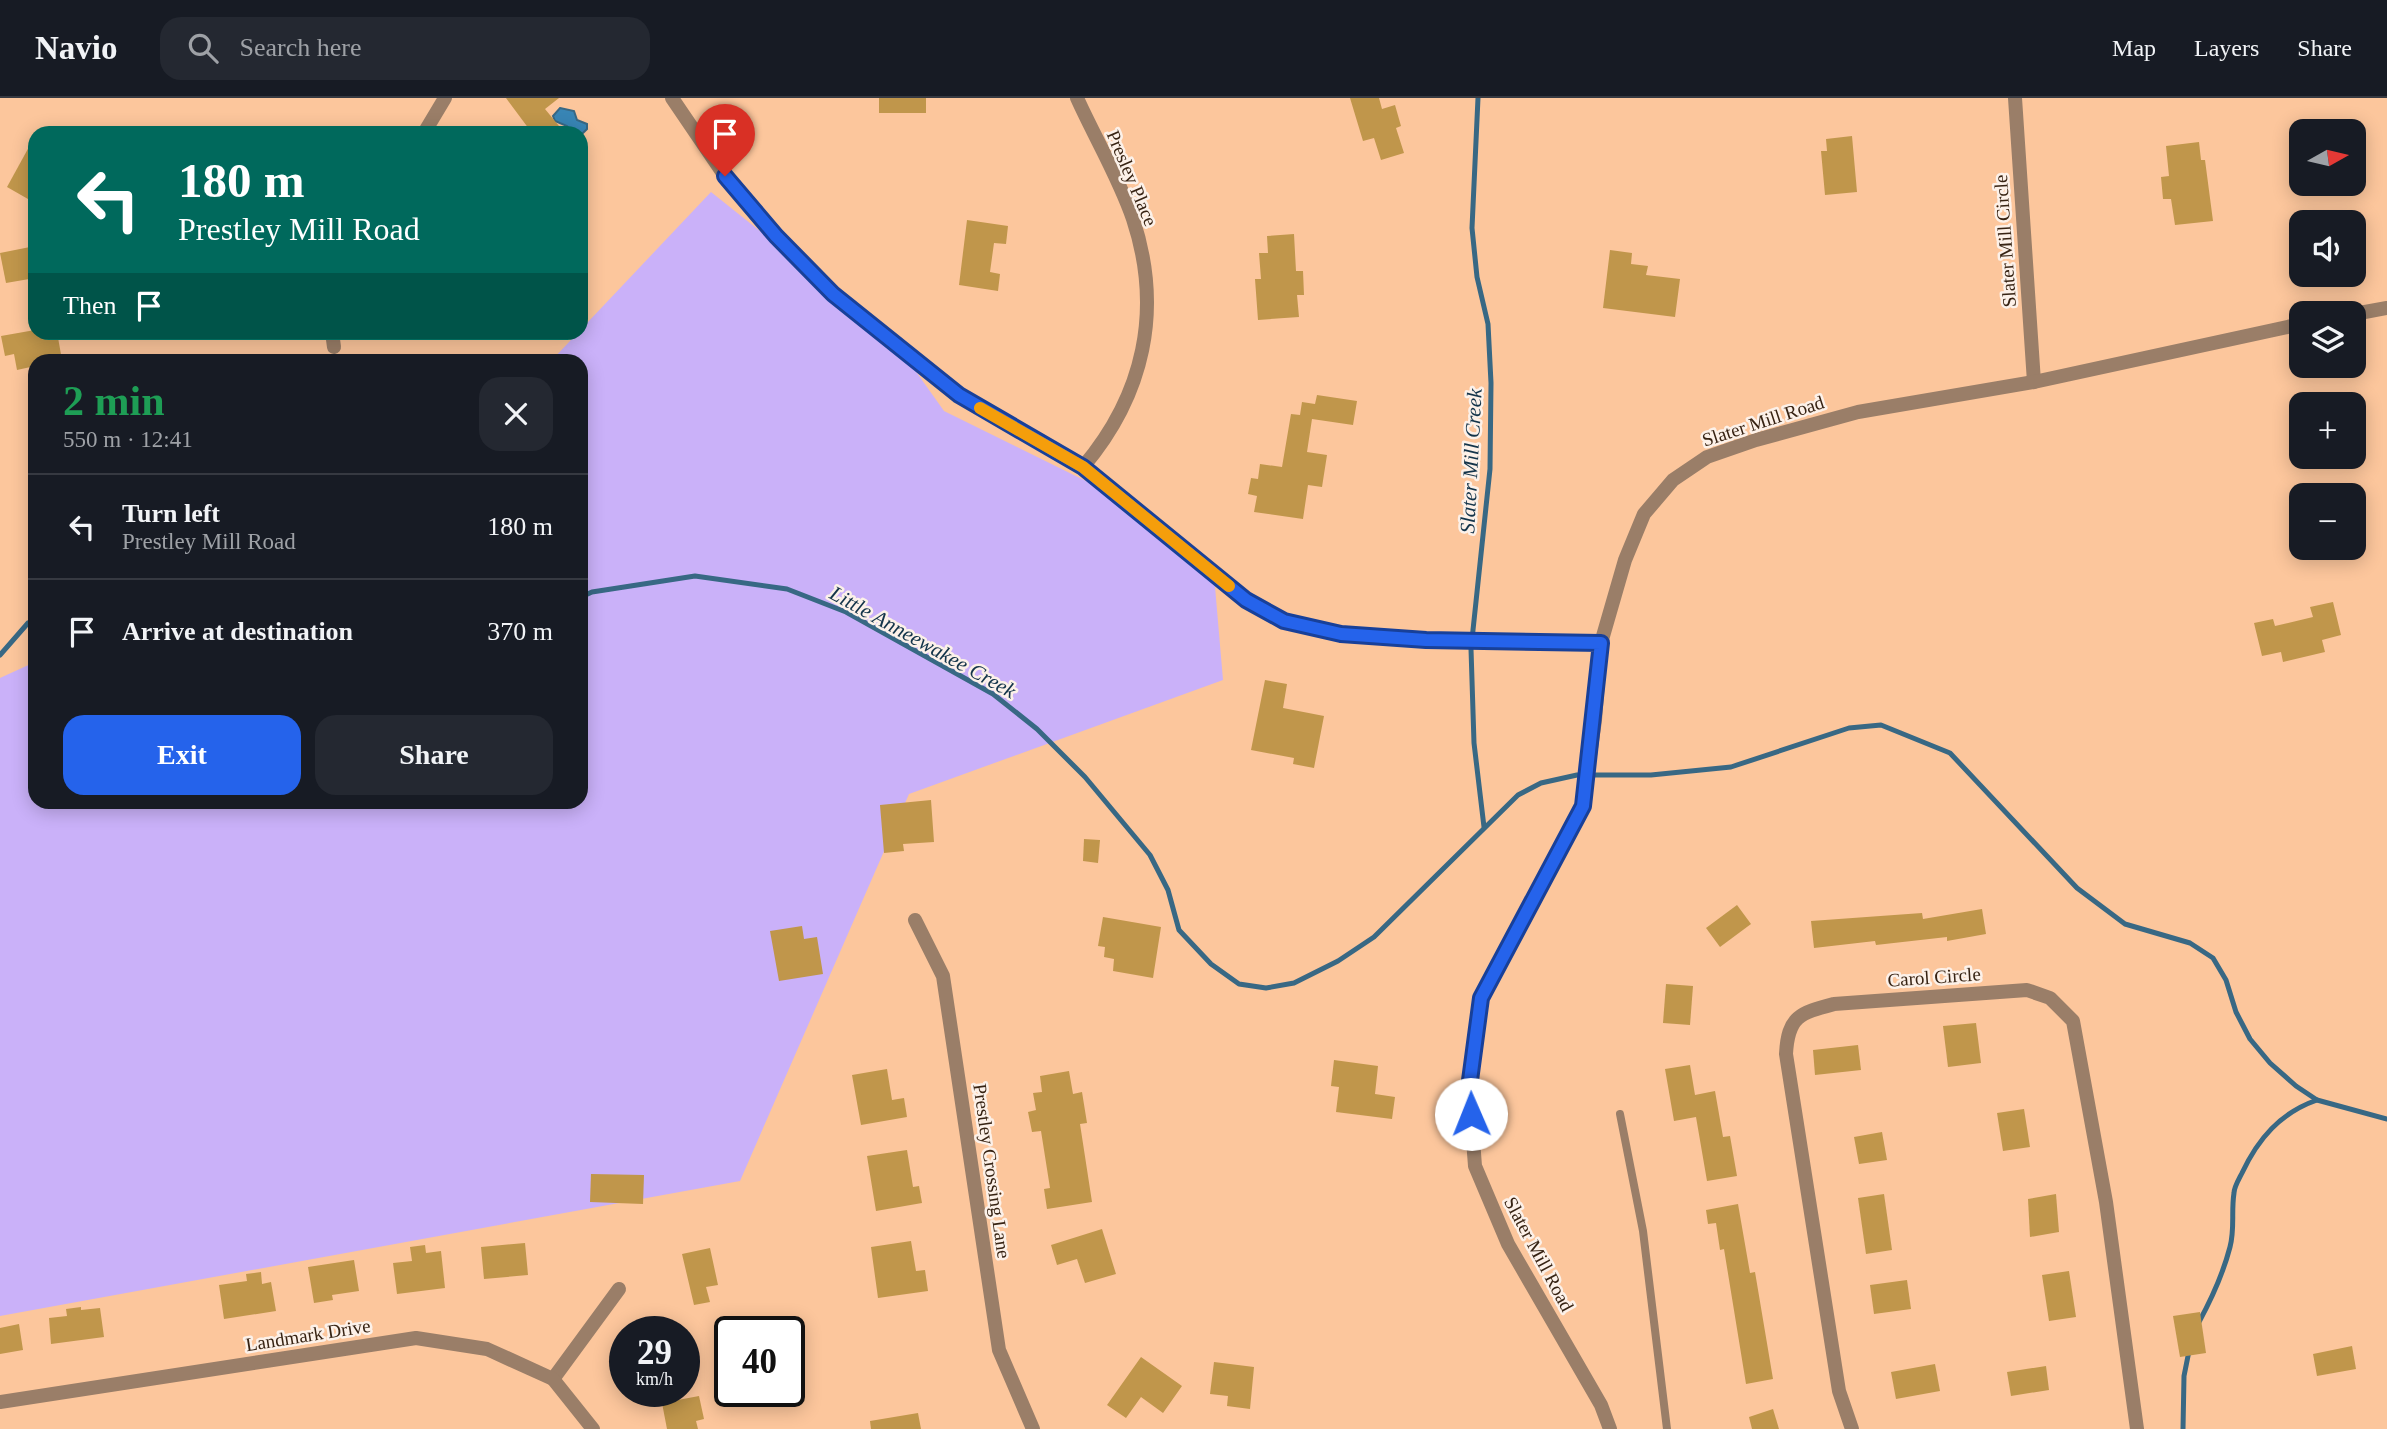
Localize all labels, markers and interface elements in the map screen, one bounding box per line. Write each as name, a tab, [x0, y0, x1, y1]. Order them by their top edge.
search box	[160, 17, 650, 80]
icon: search	[184, 29, 222, 67]
text: Navio	[35, 30, 118, 66]
text: Search here	[240, 33, 361, 62]
text: Map	[2112, 35, 2156, 61]
text: Layers	[2194, 35, 2259, 61]
text: Share	[2297, 35, 2352, 61]
pin	[695, 104, 755, 176]
icon: arrive	[706, 115, 744, 153]
north arrow	[2289, 119, 2366, 196]
map controls	[2289, 119, 2366, 560]
street label: Presley Place	[1102, 127, 1162, 229]
text: 180 m	[178, 153, 305, 208]
icon: left	[63, 154, 154, 245]
street label: Slater Mill Circle	[1990, 174, 2020, 308]
button: sound	[2289, 210, 2366, 287]
text: Prestley Mill Road	[178, 211, 420, 247]
icon: arrive	[130, 287, 168, 325]
text: Then	[63, 291, 116, 320]
button: layers	[2289, 301, 2366, 378]
button: close	[479, 377, 553, 451]
text: 2 min	[63, 378, 165, 424]
water label: Slater Mill Creek	[1455, 387, 1487, 534]
street label: Slater Mill Road	[1700, 391, 1827, 451]
button: +	[2289, 392, 2366, 469]
text: 550 m · 12:41	[63, 427, 193, 452]
button: −	[2289, 483, 2366, 560]
text: Turn left	[122, 499, 220, 528]
icon: left	[63, 508, 101, 546]
text: 180 m	[487, 512, 553, 541]
text: Prestley Mill Road	[122, 529, 296, 554]
water label: Little Anneewakee Creek	[825, 580, 1021, 703]
icon: arrive	[63, 613, 101, 651]
text: Arrive at destination	[122, 617, 353, 646]
text: 370 m	[487, 617, 553, 646]
button: Exit	[63, 715, 301, 795]
button: Share	[315, 715, 553, 795]
street label: Carol Circle	[1887, 963, 1981, 991]
position arrow	[1434, 1077, 1508, 1151]
street label: Prestley Crossing Lane	[969, 1082, 1015, 1260]
street label: Slater Mill Road	[1500, 1193, 1578, 1315]
street label: Landmark Drive	[244, 1315, 372, 1355]
speed limit sign: 40	[714, 1316, 805, 1407]
text: 29	[637, 1333, 672, 1372]
text: km/h	[636, 1369, 673, 1389]

